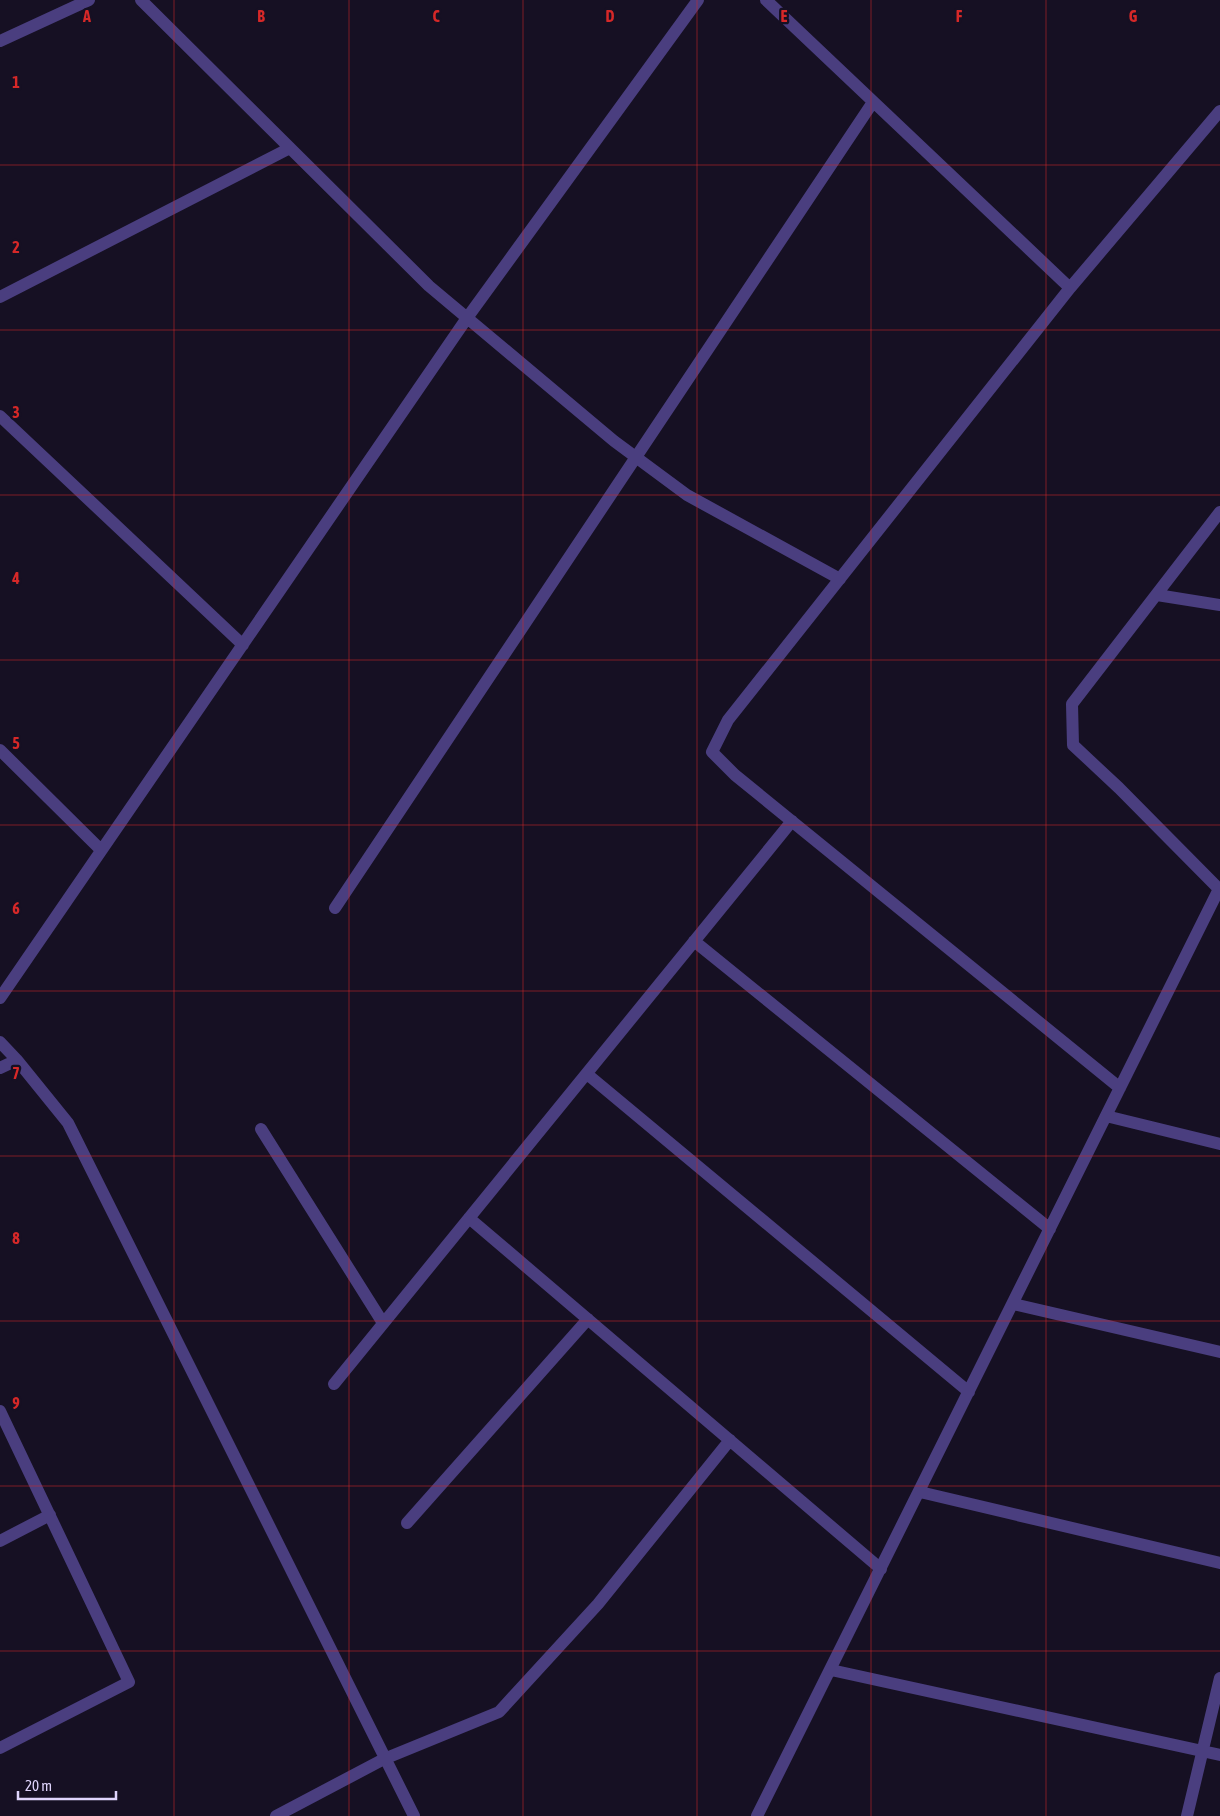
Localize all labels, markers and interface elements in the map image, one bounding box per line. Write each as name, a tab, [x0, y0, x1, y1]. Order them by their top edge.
text: A	[82, 7, 91, 25]
text: B	[257, 7, 265, 25]
text: C	[432, 7, 440, 25]
text: D	[606, 7, 615, 25]
text: E	[781, 7, 788, 25]
text: F	[956, 7, 963, 25]
text: G	[1129, 7, 1138, 25]
text: 1	[12, 73, 20, 91]
text: 2	[12, 238, 20, 256]
text: 3	[12, 403, 20, 421]
text: 4	[11, 569, 20, 587]
text: 5	[12, 734, 20, 752]
text: 6	[12, 899, 20, 917]
text: 7	[12, 1064, 20, 1082]
text: 8	[12, 1229, 20, 1247]
text: 9	[12, 1394, 20, 1412]
scale bar	[18, 1768, 115, 1800]
text: 20 m	[25, 1777, 52, 1794]

